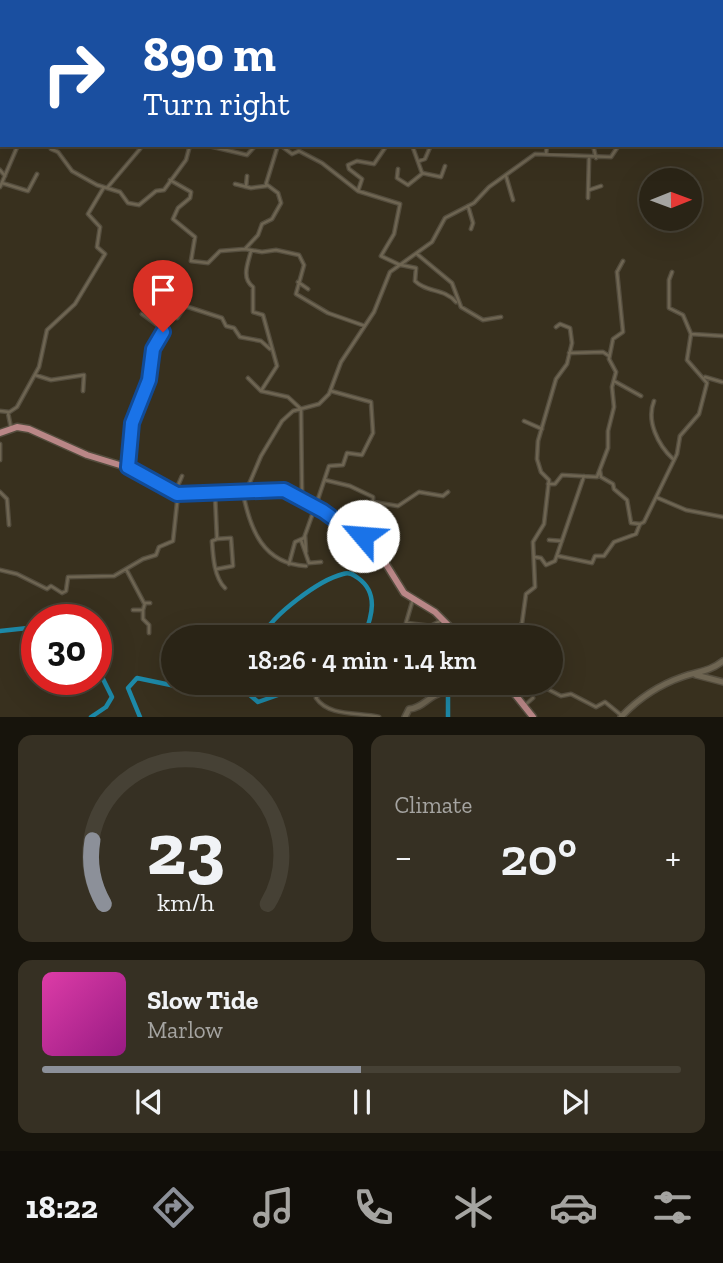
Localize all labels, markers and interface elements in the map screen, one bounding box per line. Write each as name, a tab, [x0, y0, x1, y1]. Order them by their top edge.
text: 890 m	[143, 25, 276, 84]
icon: right	[28, 28, 119, 119]
text: Turn right	[143, 85, 290, 123]
north arrow	[639, 168, 702, 231]
map controls	[639, 168, 702, 231]
pin	[133, 260, 193, 332]
icon: arrive	[144, 271, 182, 309]
position arrow	[326, 499, 400, 573]
speed limit sign: 30	[21, 604, 112, 695]
text: 18:26 · 4 min · 1.4 km	[248, 644, 476, 676]
text: Climate	[395, 791, 472, 819]
text: 23	[146, 806, 224, 894]
text: 20°	[500, 826, 577, 888]
text: −	[395, 834, 412, 880]
text: +	[665, 834, 681, 880]
text: km/h	[157, 887, 214, 917]
text: Slow Tide	[147, 984, 258, 1016]
text: Marlow	[147, 1016, 223, 1044]
icon: previous	[130, 1083, 168, 1121]
icon: pause	[343, 1083, 381, 1121]
icon: next	[556, 1083, 594, 1121]
icon: directions	[149, 1183, 198, 1232]
icon: music	[249, 1183, 298, 1232]
icon: phone	[349, 1183, 398, 1232]
icon: climate	[449, 1183, 498, 1232]
icon: car	[549, 1183, 598, 1232]
icon: filters	[648, 1183, 697, 1232]
text: 18:22	[25, 1188, 98, 1226]

